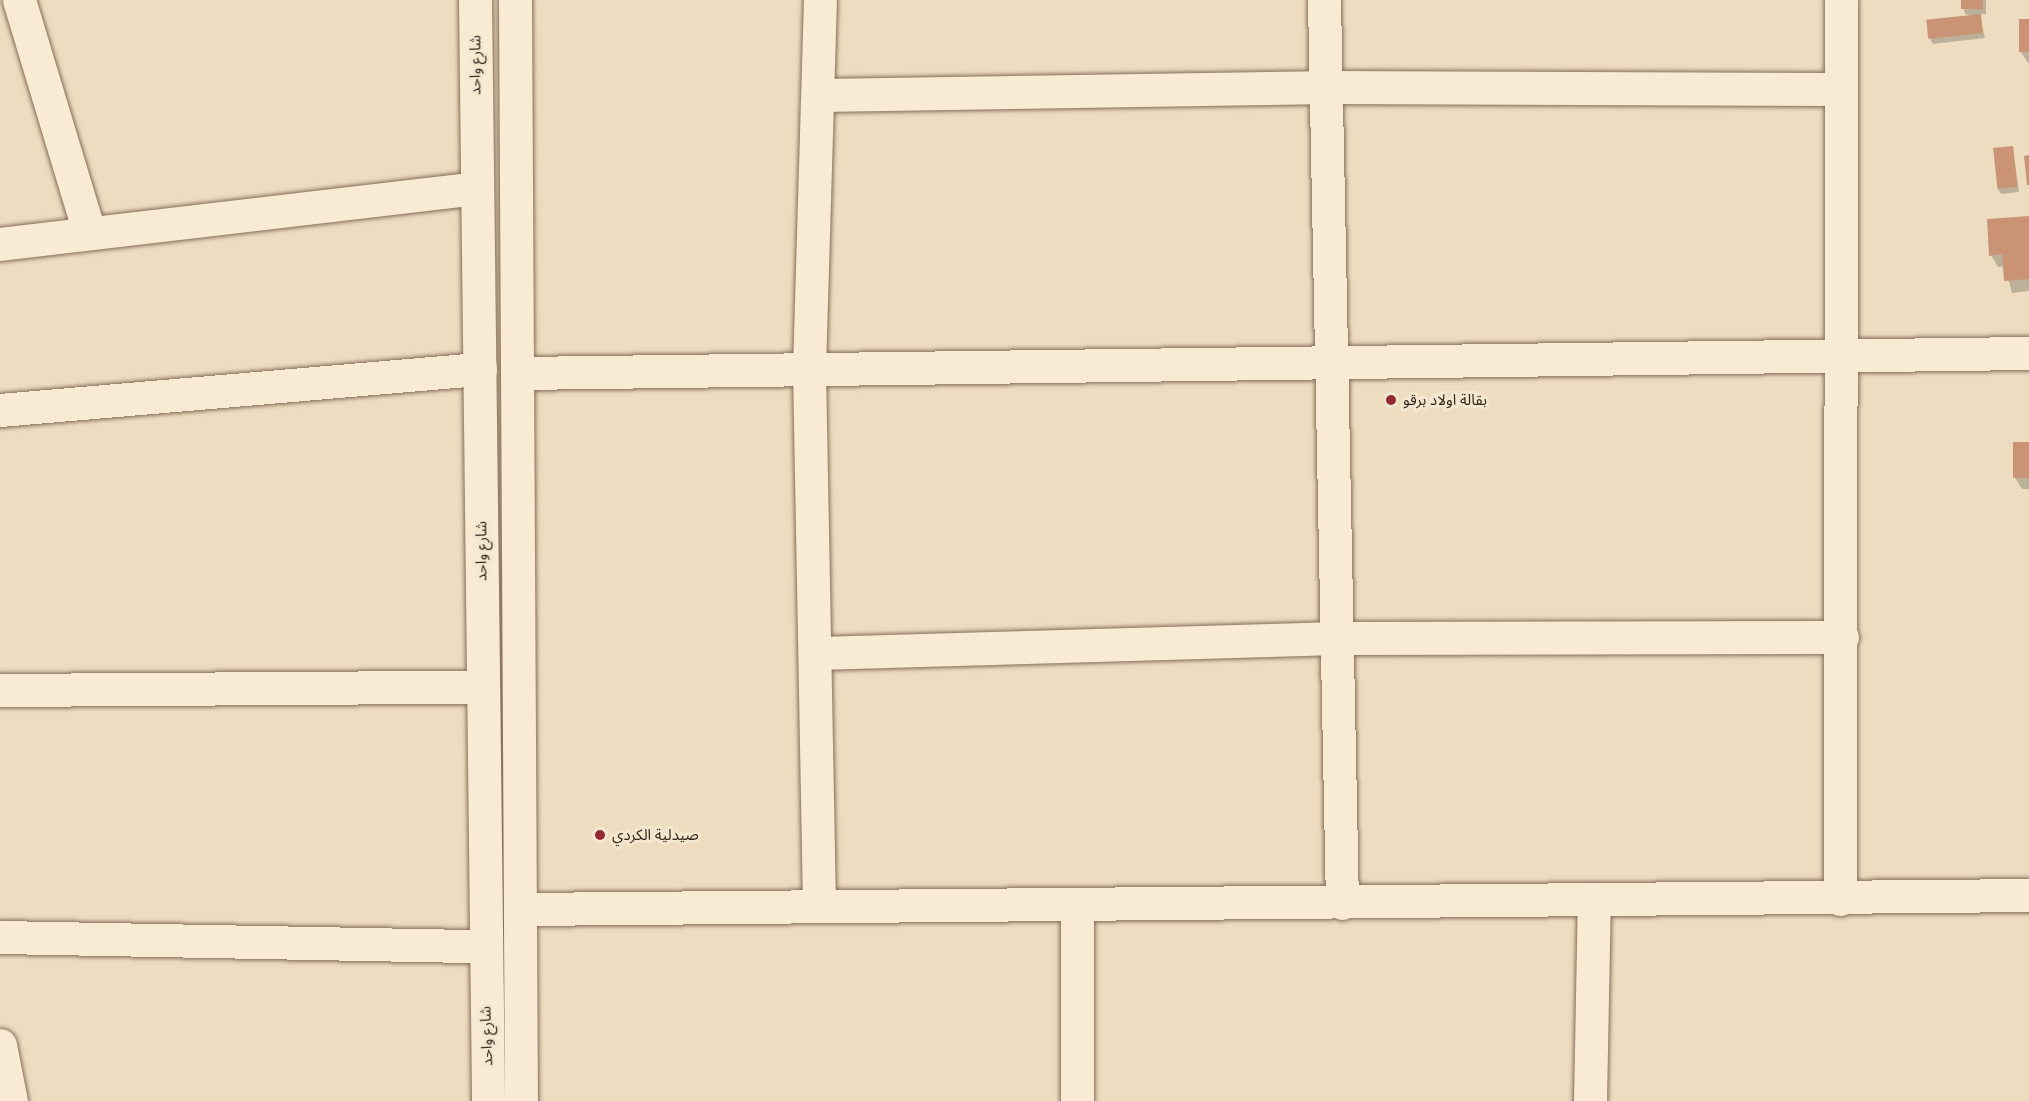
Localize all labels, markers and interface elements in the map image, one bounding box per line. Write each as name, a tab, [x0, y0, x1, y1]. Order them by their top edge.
street label: شارع واحد	[466, 35, 484, 95]
place label: بقالة اولاد برقو	[1403, 391, 1487, 409]
marker: بقالة اولاد برقو	[1384, 393, 1398, 407]
street label: شارع واحد	[472, 521, 490, 581]
place label: صيدلية الكردي	[612, 826, 699, 844]
marker: صيدلية الكردي	[593, 828, 607, 842]
street label: شارع واحد	[476, 1006, 496, 1066]

